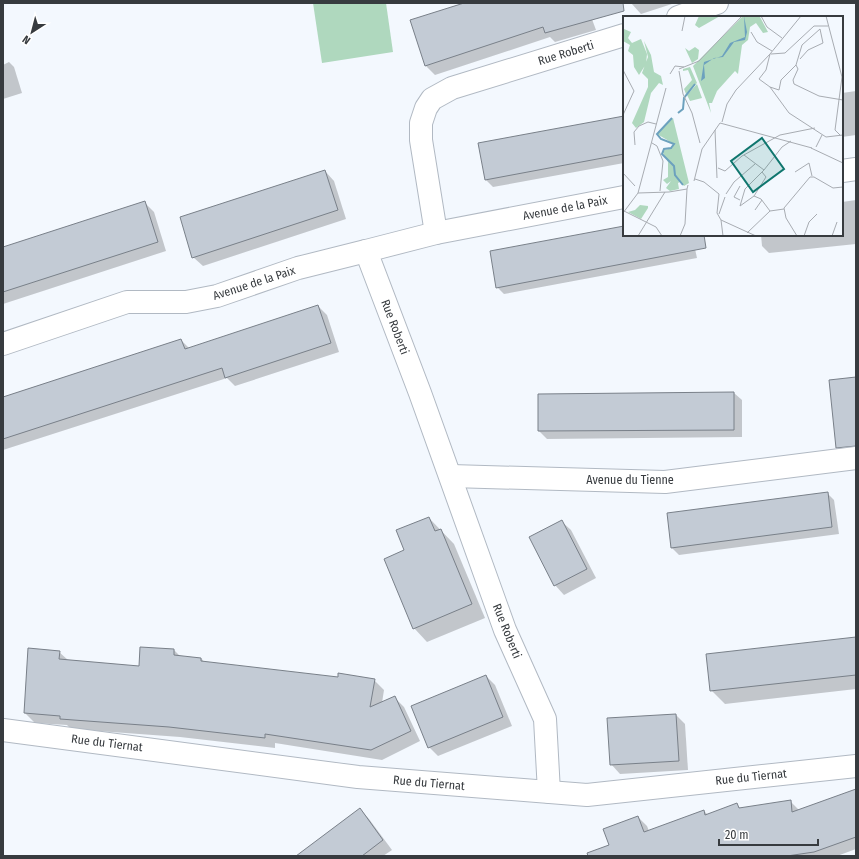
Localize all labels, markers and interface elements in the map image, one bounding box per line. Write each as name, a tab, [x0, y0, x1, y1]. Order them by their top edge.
north arrow	[12, 12, 52, 52]
inset map	[623, 16, 843, 236]
text: N	[20, 32, 33, 47]
street label: Rue Roberti	[536, 38, 596, 68]
street label: Avenue de la Paix	[522, 193, 609, 223]
street label: Avenue de la Paix	[211, 263, 298, 303]
street label: Rue Roberti	[378, 298, 412, 356]
street label: Avenue du Tienne	[586, 473, 674, 487]
street label: Rue Roberti	[490, 602, 524, 660]
street label: Rue du Tiernat	[70, 732, 144, 754]
street label: Rue du Tiernat	[715, 766, 788, 788]
street label: Rue du Tiernat	[393, 773, 466, 793]
scale bar	[719, 821, 818, 847]
text: 20 m	[725, 828, 749, 842]

